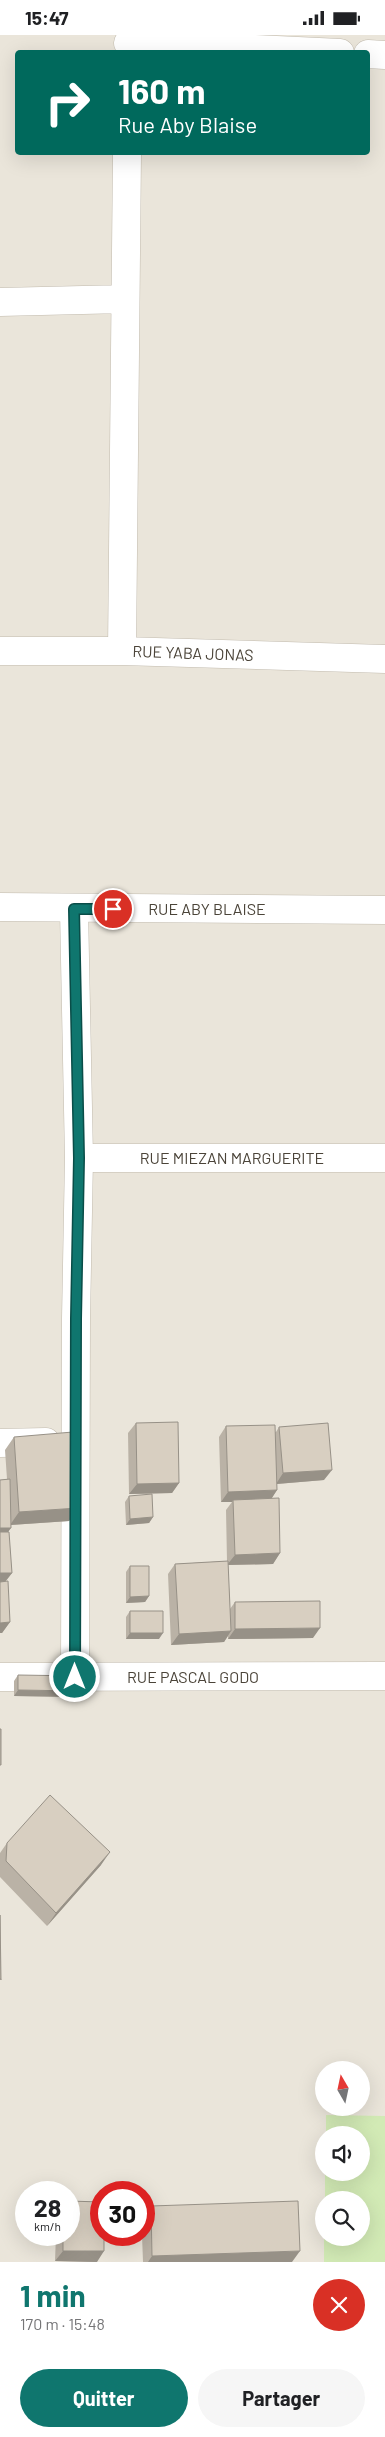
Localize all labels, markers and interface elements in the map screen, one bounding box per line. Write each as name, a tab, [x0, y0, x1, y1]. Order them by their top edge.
text: 15:47	[25, 6, 68, 29]
text: 160 m	[118, 69, 205, 111]
icon: right	[35, 70, 100, 135]
text: Rue Aby Blaise	[118, 111, 257, 137]
street label: RUE YABA JONAS	[132, 641, 254, 664]
pin	[92, 888, 134, 930]
icon: arrive	[99, 895, 127, 923]
street label: RUE ABY BLAISE	[148, 899, 266, 918]
street label: RUE MIEZAN MARGUERITE	[140, 1148, 324, 1167]
position arrow	[48, 1650, 100, 1702]
street label: RUE PASCAL GODO	[127, 1667, 259, 1686]
north arrow	[315, 2061, 370, 2116]
map controls	[315, 2061, 370, 2246]
button: sound	[315, 2126, 370, 2181]
speed limit sign: 30	[90, 2181, 155, 2246]
button: search	[315, 2191, 370, 2246]
text: 28	[34, 2192, 61, 2222]
text: km/h	[34, 2219, 61, 2233]
text: 1 min	[20, 2277, 86, 2313]
button: close	[313, 2279, 365, 2331]
text: 170 m · 15:48	[20, 2314, 105, 2333]
button: Quitter	[20, 2369, 188, 2427]
button: Partager	[198, 2369, 365, 2427]

